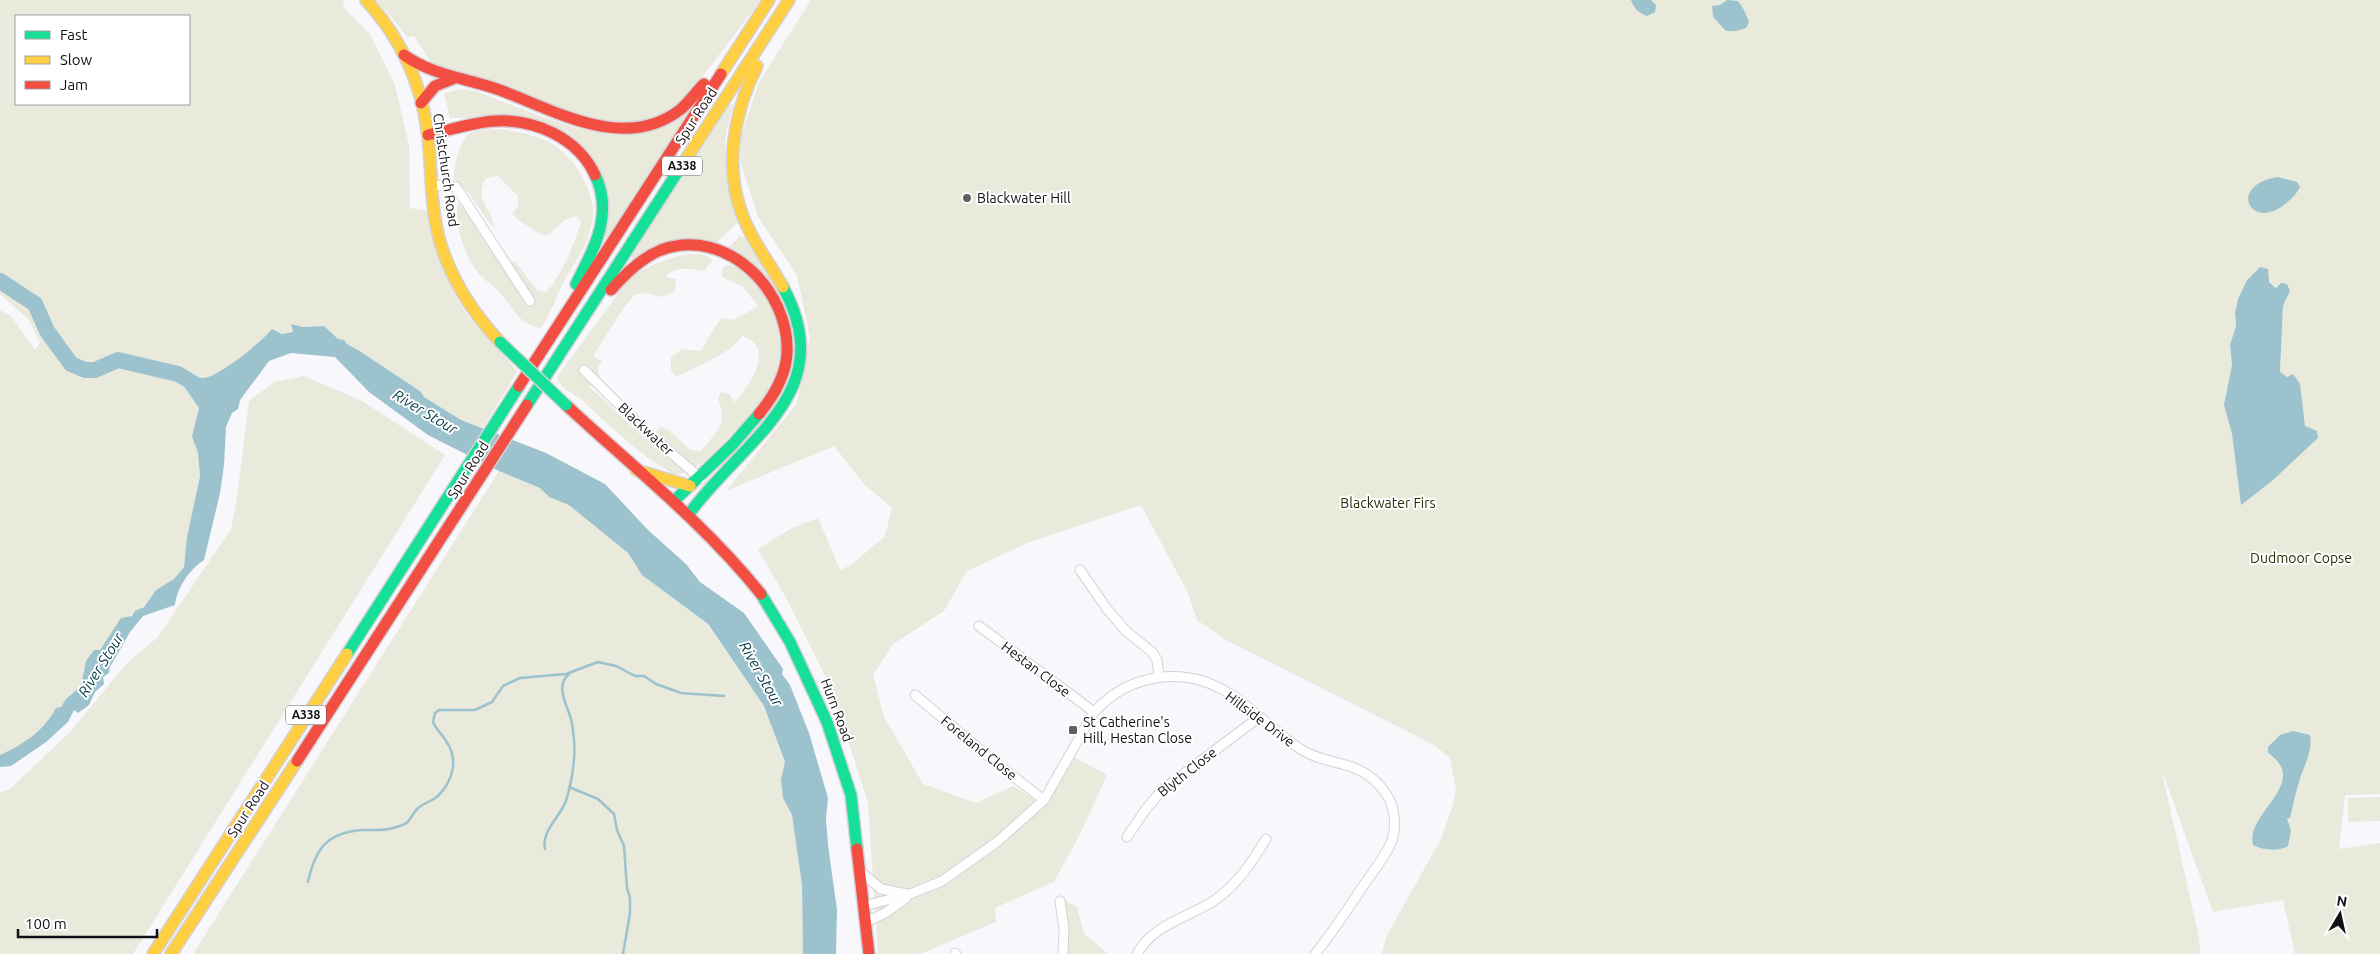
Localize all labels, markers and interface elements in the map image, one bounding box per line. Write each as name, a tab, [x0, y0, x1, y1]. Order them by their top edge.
legend	[15, 15, 190, 105]
text: Fast	[60, 26, 88, 43]
text: Slow	[60, 51, 93, 68]
text: Jam	[60, 76, 88, 93]
street label: Spur Road	[672, 85, 720, 147]
street label: Christchurch Road	[430, 112, 462, 228]
road number: A338	[662, 157, 702, 176]
place label: Blackwater Hill	[977, 190, 1071, 206]
marker: Blackwater Hill	[961, 192, 973, 204]
water label: River Stour	[390, 386, 462, 438]
street label: Blackwater	[615, 399, 678, 459]
street label: Spur Road	[444, 438, 492, 502]
park label: Blackwater Firs	[1340, 495, 1436, 511]
park label: Dudmoor Copse	[2250, 550, 2352, 566]
water label: River Stour	[74, 629, 128, 700]
water label: River Stour	[736, 638, 787, 710]
street label: Hestan Close	[999, 638, 1073, 700]
street label: Hurn Road	[818, 676, 856, 744]
street label: Hillside Drive	[1222, 688, 1298, 750]
road number: A338	[286, 706, 326, 724]
street label: Foreland Close	[938, 712, 1020, 784]
place label: St Catherine's Hill, Hestan Close	[1083, 714, 1192, 746]
marker: St Catherine's Hill, Hestan Close	[1067, 724, 1079, 736]
street label: Blyth Close	[1154, 744, 1220, 800]
street label: Spur Road	[224, 778, 272, 840]
north arrow	[2315, 889, 2365, 939]
text: N	[2336, 892, 2348, 910]
scale bar	[18, 906, 156, 938]
text: 100 m	[25, 915, 67, 932]

